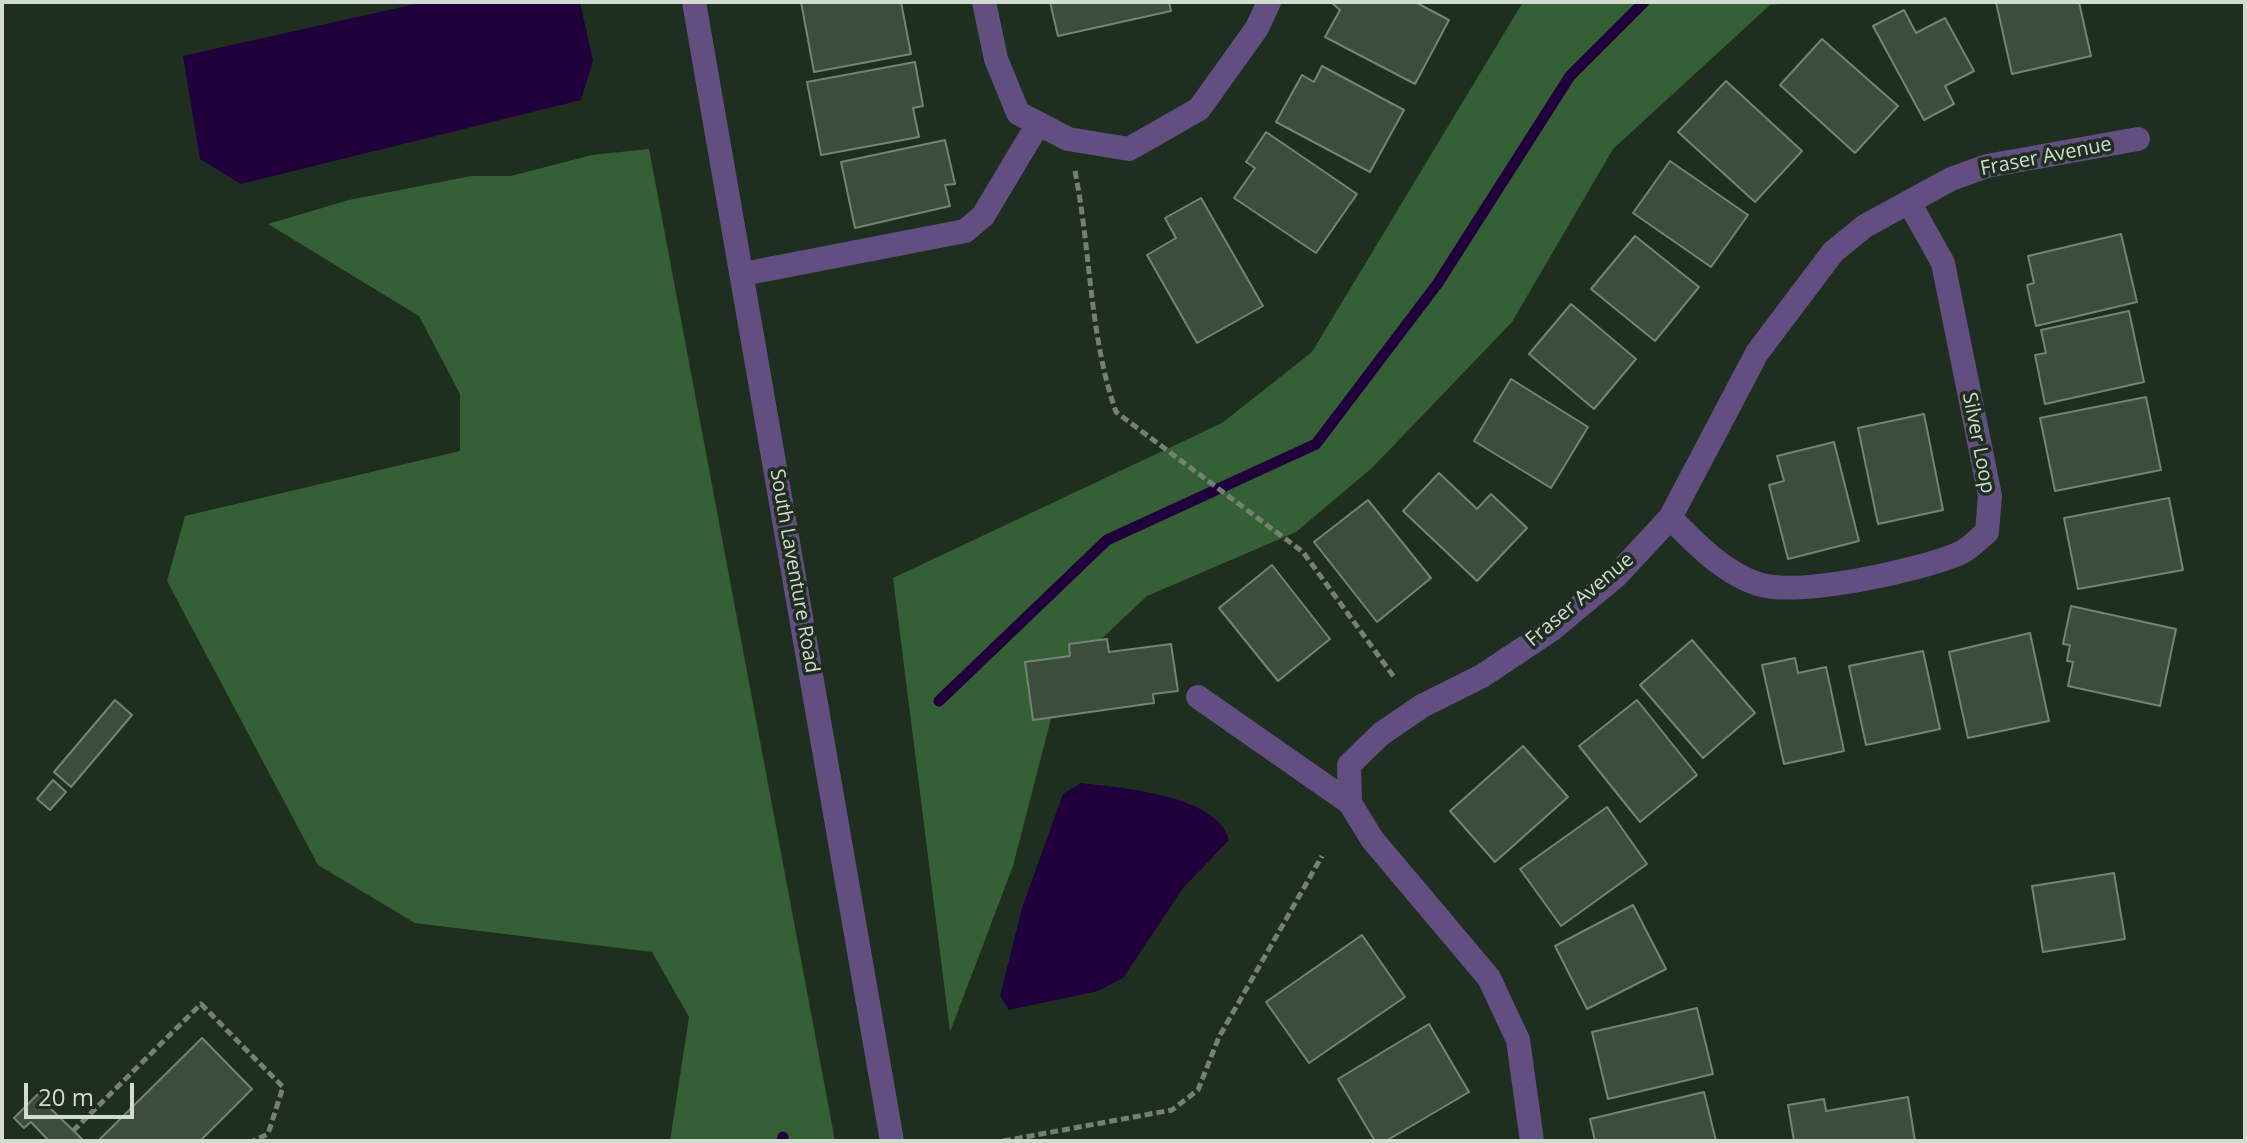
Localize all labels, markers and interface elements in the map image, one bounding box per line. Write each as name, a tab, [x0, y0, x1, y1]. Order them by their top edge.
street label: Fraser Avenue	[1978, 132, 2114, 182]
street label: Silver Loop	[1956, 390, 2000, 496]
street label: South Laventure Road	[764, 467, 824, 675]
street label: Fraser Avenue	[1521, 548, 1639, 652]
scale bar	[28, 1067, 138, 1117]
text: 20 m	[38, 1080, 94, 1113]

